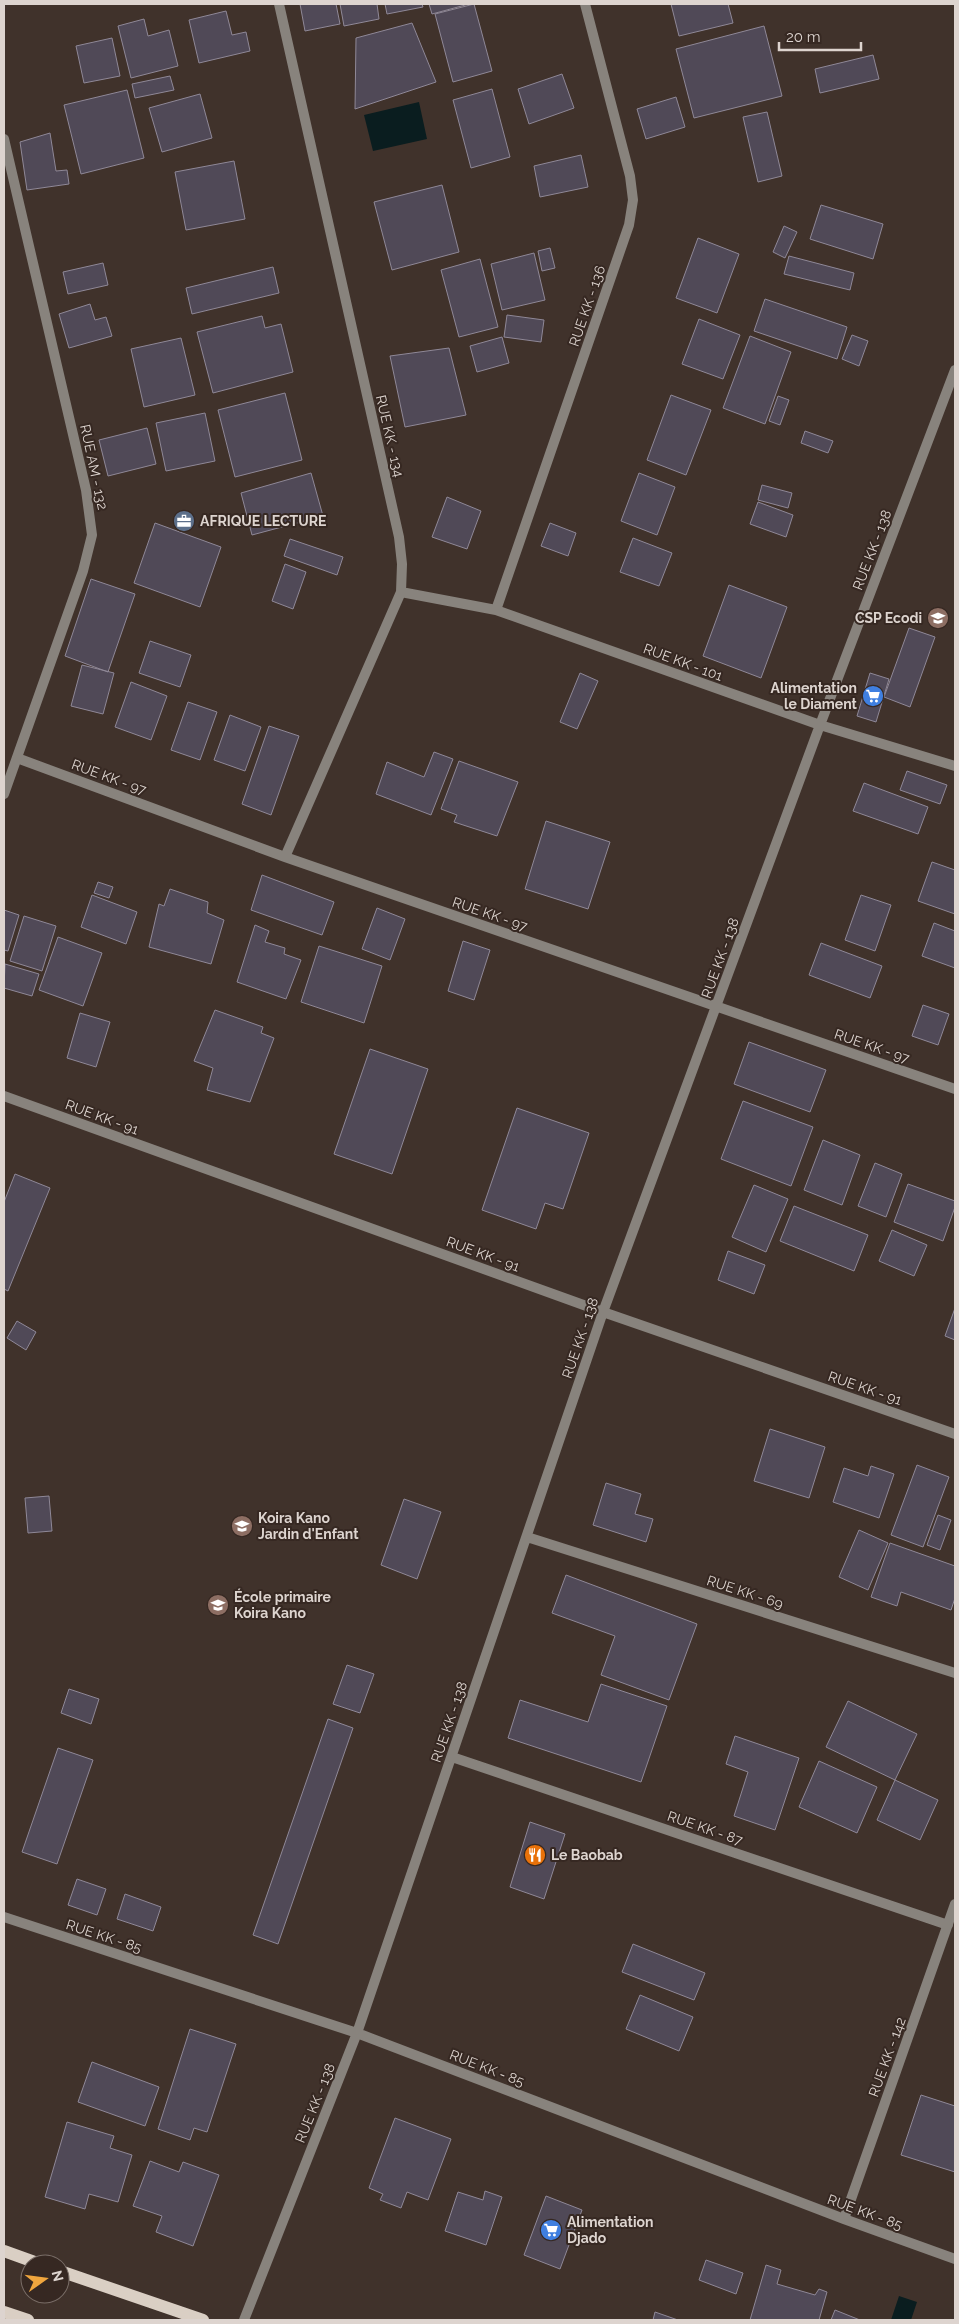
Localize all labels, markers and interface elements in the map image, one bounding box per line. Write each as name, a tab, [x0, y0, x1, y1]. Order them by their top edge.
scale bar	[779, 20, 862, 52]
text: 20 m	[786, 28, 821, 46]
street label: RUE KK - 136	[566, 263, 608, 349]
street label: RUE KK - 134	[373, 393, 407, 479]
street label: RUE AM - 132	[77, 423, 111, 511]
street label: RUE KK - 138	[849, 508, 895, 592]
office icon: AFRIQUE LECTURE	[172, 509, 196, 533]
place label: AFRIQUE LECTURE	[200, 513, 327, 529]
school or university icon: CSP Ecodi	[926, 606, 950, 630]
place label: CSP Ecodi	[855, 610, 922, 626]
street label: RUE KK - 101	[641, 640, 725, 684]
place label: Alimentation le Diament	[771, 680, 858, 712]
supermarket icon: Alimentation le Diament	[861, 684, 885, 708]
street label: RUE KK - 97	[69, 756, 149, 798]
street label: RUE KK - 97	[450, 894, 530, 934]
street label: RUE KK - 138	[698, 916, 742, 1000]
street label: RUE KK - 97	[832, 1026, 912, 1066]
street label: RUE KK - 91	[63, 1096, 141, 1138]
street label: RUE KK - 91	[444, 1233, 522, 1275]
street label: RUE KK - 138	[559, 1295, 601, 1381]
street label: RUE KK - 91	[826, 1368, 904, 1408]
place label: Koira Kano Jardin d'Enfant	[258, 1510, 359, 1542]
school or university icon: Koira Kano Jardin d'Enfant	[230, 1514, 254, 1538]
street label: RUE KK - 69	[705, 1572, 785, 1612]
place label: École primaire Koira Kano	[234, 1588, 332, 1621]
school or university icon: École primaire Koira Kano	[206, 1593, 230, 1617]
street label: RUE KK - 138	[428, 1679, 470, 1765]
street label: RUE KK - 87	[665, 1808, 745, 1849]
restaurant icon: Le Baobab	[523, 1843, 547, 1867]
place label: Le Baobab	[551, 1847, 623, 1863]
street label: RUE KK - 85	[64, 1916, 144, 1956]
street label: RUE KK - 142	[865, 2015, 909, 2099]
street label: RUE KK - 85	[447, 2046, 527, 2090]
street label: RUE KK - 138	[292, 2061, 338, 2145]
street label: RUE KK - 85	[825, 2191, 905, 2233]
place label: Alimentation Djado	[567, 2214, 653, 2246]
supermarket icon: Alimentation Djado	[539, 2218, 563, 2242]
north arrow	[20, 2254, 70, 2304]
text: N	[49, 2269, 67, 2283]

